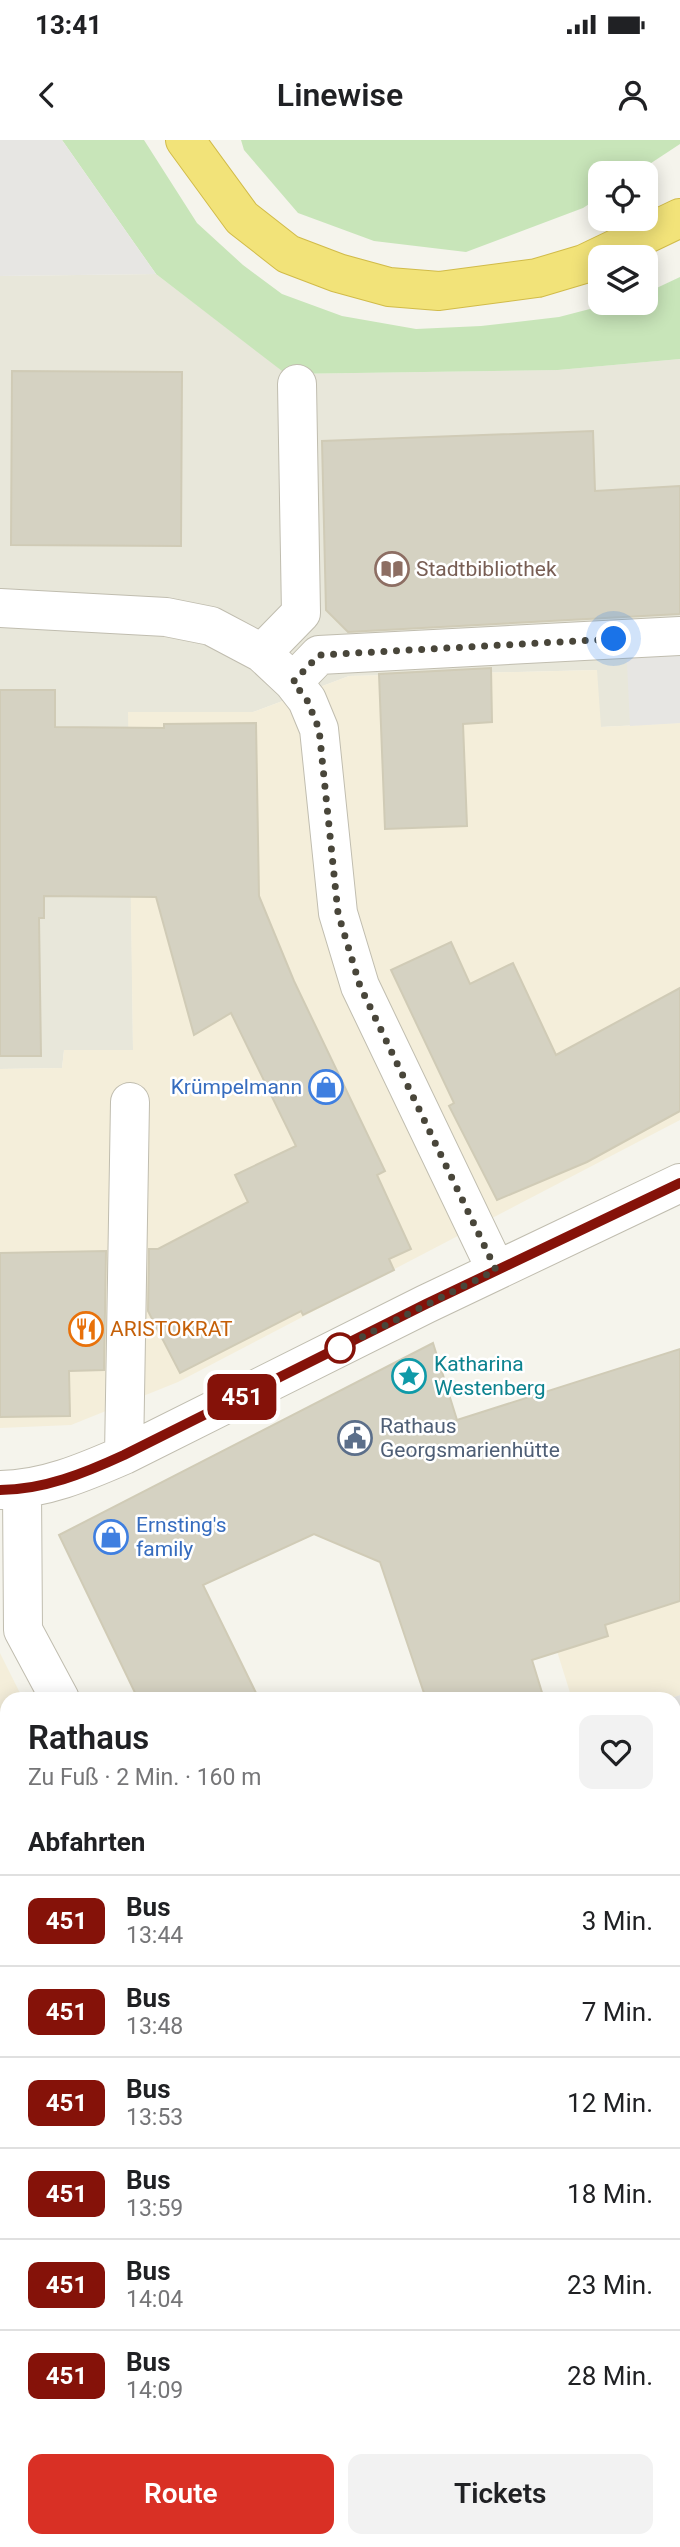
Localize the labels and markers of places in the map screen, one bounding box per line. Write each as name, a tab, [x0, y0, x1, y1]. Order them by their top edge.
library icon: Stadtbibliothek	[373, 550, 411, 588]
place label: Stadtbibliothek	[416, 557, 557, 581]
shop icon: Krümpelmann	[307, 1068, 345, 1106]
place label: Krümpelmann	[171, 1075, 302, 1099]
restaurant icon: ARISTOKRAT	[67, 1310, 105, 1348]
place label: ARISTOKRAT	[110, 1317, 233, 1341]
unlabelled marker	[325, 1333, 355, 1363]
place label: Katharina Westenberg	[434, 1352, 546, 1400]
place icon: Katharina Westenberg	[390, 1357, 428, 1395]
place label: Rathaus Georgsmarienhütte	[380, 1414, 560, 1462]
public building icon: Rathaus Georgsmarienhütte	[336, 1419, 374, 1457]
place label: Ernsting's family	[136, 1513, 227, 1561]
shop icon: Ernsting's family	[92, 1518, 130, 1556]

